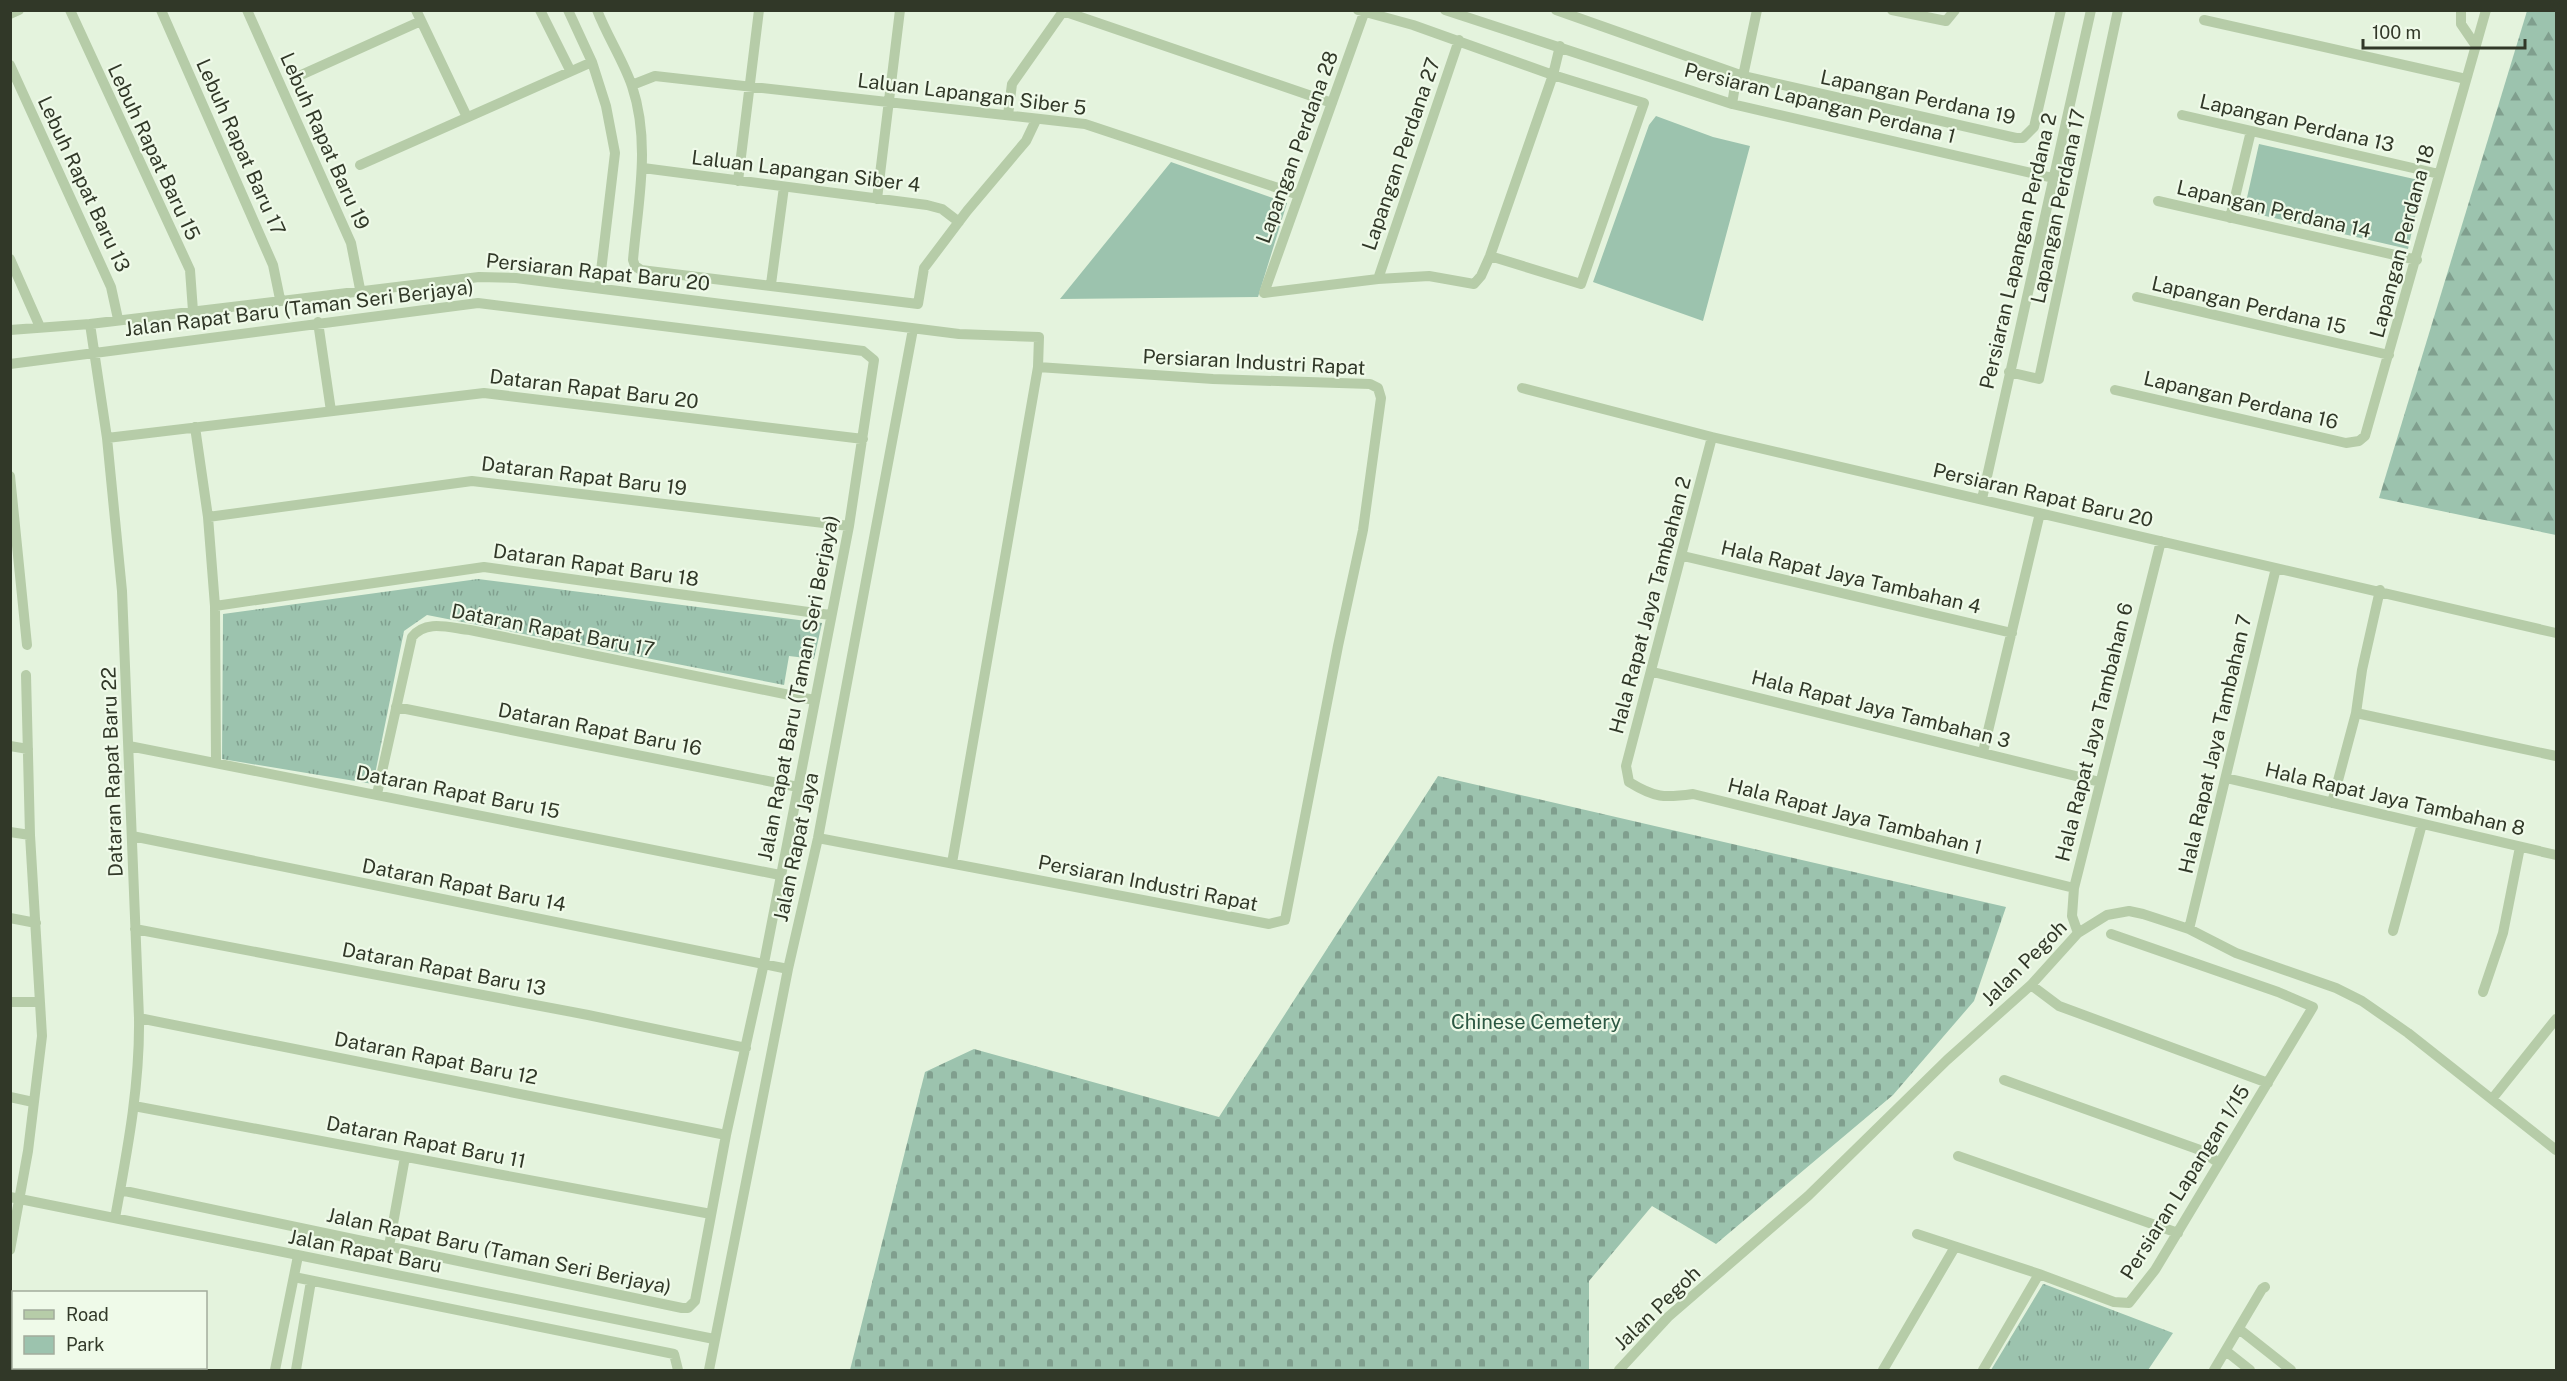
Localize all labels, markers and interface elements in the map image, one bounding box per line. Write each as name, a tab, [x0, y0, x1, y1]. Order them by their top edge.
scale bar	[2363, 12, 2525, 50]
text: 100 m	[2372, 22, 2421, 43]
street label: Lapangan Perdana 28	[1251, 47, 1343, 247]
street label: Lebuh Rapat Baru 19	[275, 49, 375, 233]
street label: Lebuh Rapat Baru 17	[191, 55, 291, 239]
street label: Lapangan Perdana 27	[1357, 55, 1445, 253]
street label: Persiaran Lapangan Perdana 1	[1682, 58, 1958, 148]
street label: Lebuh Rapat Baru 15	[103, 60, 205, 244]
street label: Lapangan Perdana 19	[1818, 65, 2018, 129]
street label: Laluan Lapangan Siber 5	[856, 68, 1088, 120]
street label: Lapangan Perdana 13	[2197, 89, 2397, 157]
street label: Lebuh Rapat Baru 13	[33, 92, 135, 276]
street label: Lapangan Perdana 17	[2026, 106, 2090, 306]
street label: Persiaran Lapangan Perdana 2	[1974, 111, 2062, 391]
street label: Lapangan Perdana 18	[2365, 142, 2439, 340]
street label: Laluan Lapangan Siber 4	[690, 145, 922, 197]
street label: Lapangan Perdana 14	[2174, 175, 2374, 243]
street label: Persiaran Rapat Baru 20	[485, 248, 711, 296]
street label: Lapangan Perdana 15	[2149, 271, 2349, 339]
street label: Jalan Rapat Baru (Taman Seri Berjaya)	[123, 275, 475, 341]
street label: Persiaran Industri Rapat	[1142, 344, 1366, 380]
street label: Dataran Rapat Baru 20	[488, 364, 700, 414]
street label: Lapangan Perdana 16	[2141, 366, 2341, 434]
street label: Dataran Rapat Baru 19	[480, 451, 688, 501]
street label: Persiaran Rapat Baru 20	[1931, 458, 2155, 532]
street label: Hala Rapat Jaya Tambahan 2	[1604, 474, 1696, 736]
street label: Jalan Rapat Baru (Taman Seri Berjaya)	[753, 513, 843, 863]
street label: Hala Rapat Jaya Tambahan 4	[1719, 535, 1983, 619]
street label: Dataran Rapat Baru 18	[492, 539, 700, 591]
street label: Dataran Rapat Baru 17	[449, 599, 657, 661]
street label: Hala Rapat Jaya Tambahan 6	[2050, 600, 2138, 864]
street label: Hala Rapat Jaya Tambahan 7	[2173, 612, 2257, 876]
street label: Hala Rapat Jaya Tambahan 3	[1749, 665, 2013, 753]
street label: Dataran Rapat Baru 22	[96, 667, 128, 877]
street label: Dataran Rapat Baru 16	[496, 697, 704, 761]
street label: Hala Rapat Jaya Tambahan 8	[2263, 757, 2527, 841]
street label: Dataran Rapat Baru 15	[354, 760, 562, 824]
street label: Jalan Rapat Jaya	[768, 770, 824, 924]
street label: Hala Rapat Jaya Tambahan 1	[1725, 773, 1985, 859]
street label: Persiaran Industri Rapat	[1036, 850, 1260, 916]
street label: Dataran Rapat Baru 14	[360, 853, 568, 917]
street label: Jalan Pegoh	[1976, 915, 2072, 1011]
street label: Dataran Rapat Baru 13	[340, 937, 548, 1001]
park label: Chinese Cemetery	[1451, 1010, 1621, 1034]
street label: Dataran Rapat Baru 12	[332, 1027, 540, 1089]
street label: Persiaran Lapangan 1/15	[2115, 1080, 2255, 1284]
street label: Dataran Rapat Baru 11	[324, 1111, 528, 1173]
street label: Jalan Rapat Baru (Taman Seri Berjaya)	[325, 1203, 673, 1299]
street label: Jalan Rapat Baru	[286, 1224, 444, 1278]
street label: Jalan Pegoh	[1609, 1261, 1705, 1355]
legend	[12, 1291, 207, 1369]
text: Road	[66, 1304, 109, 1325]
text: Park	[66, 1334, 104, 1355]

